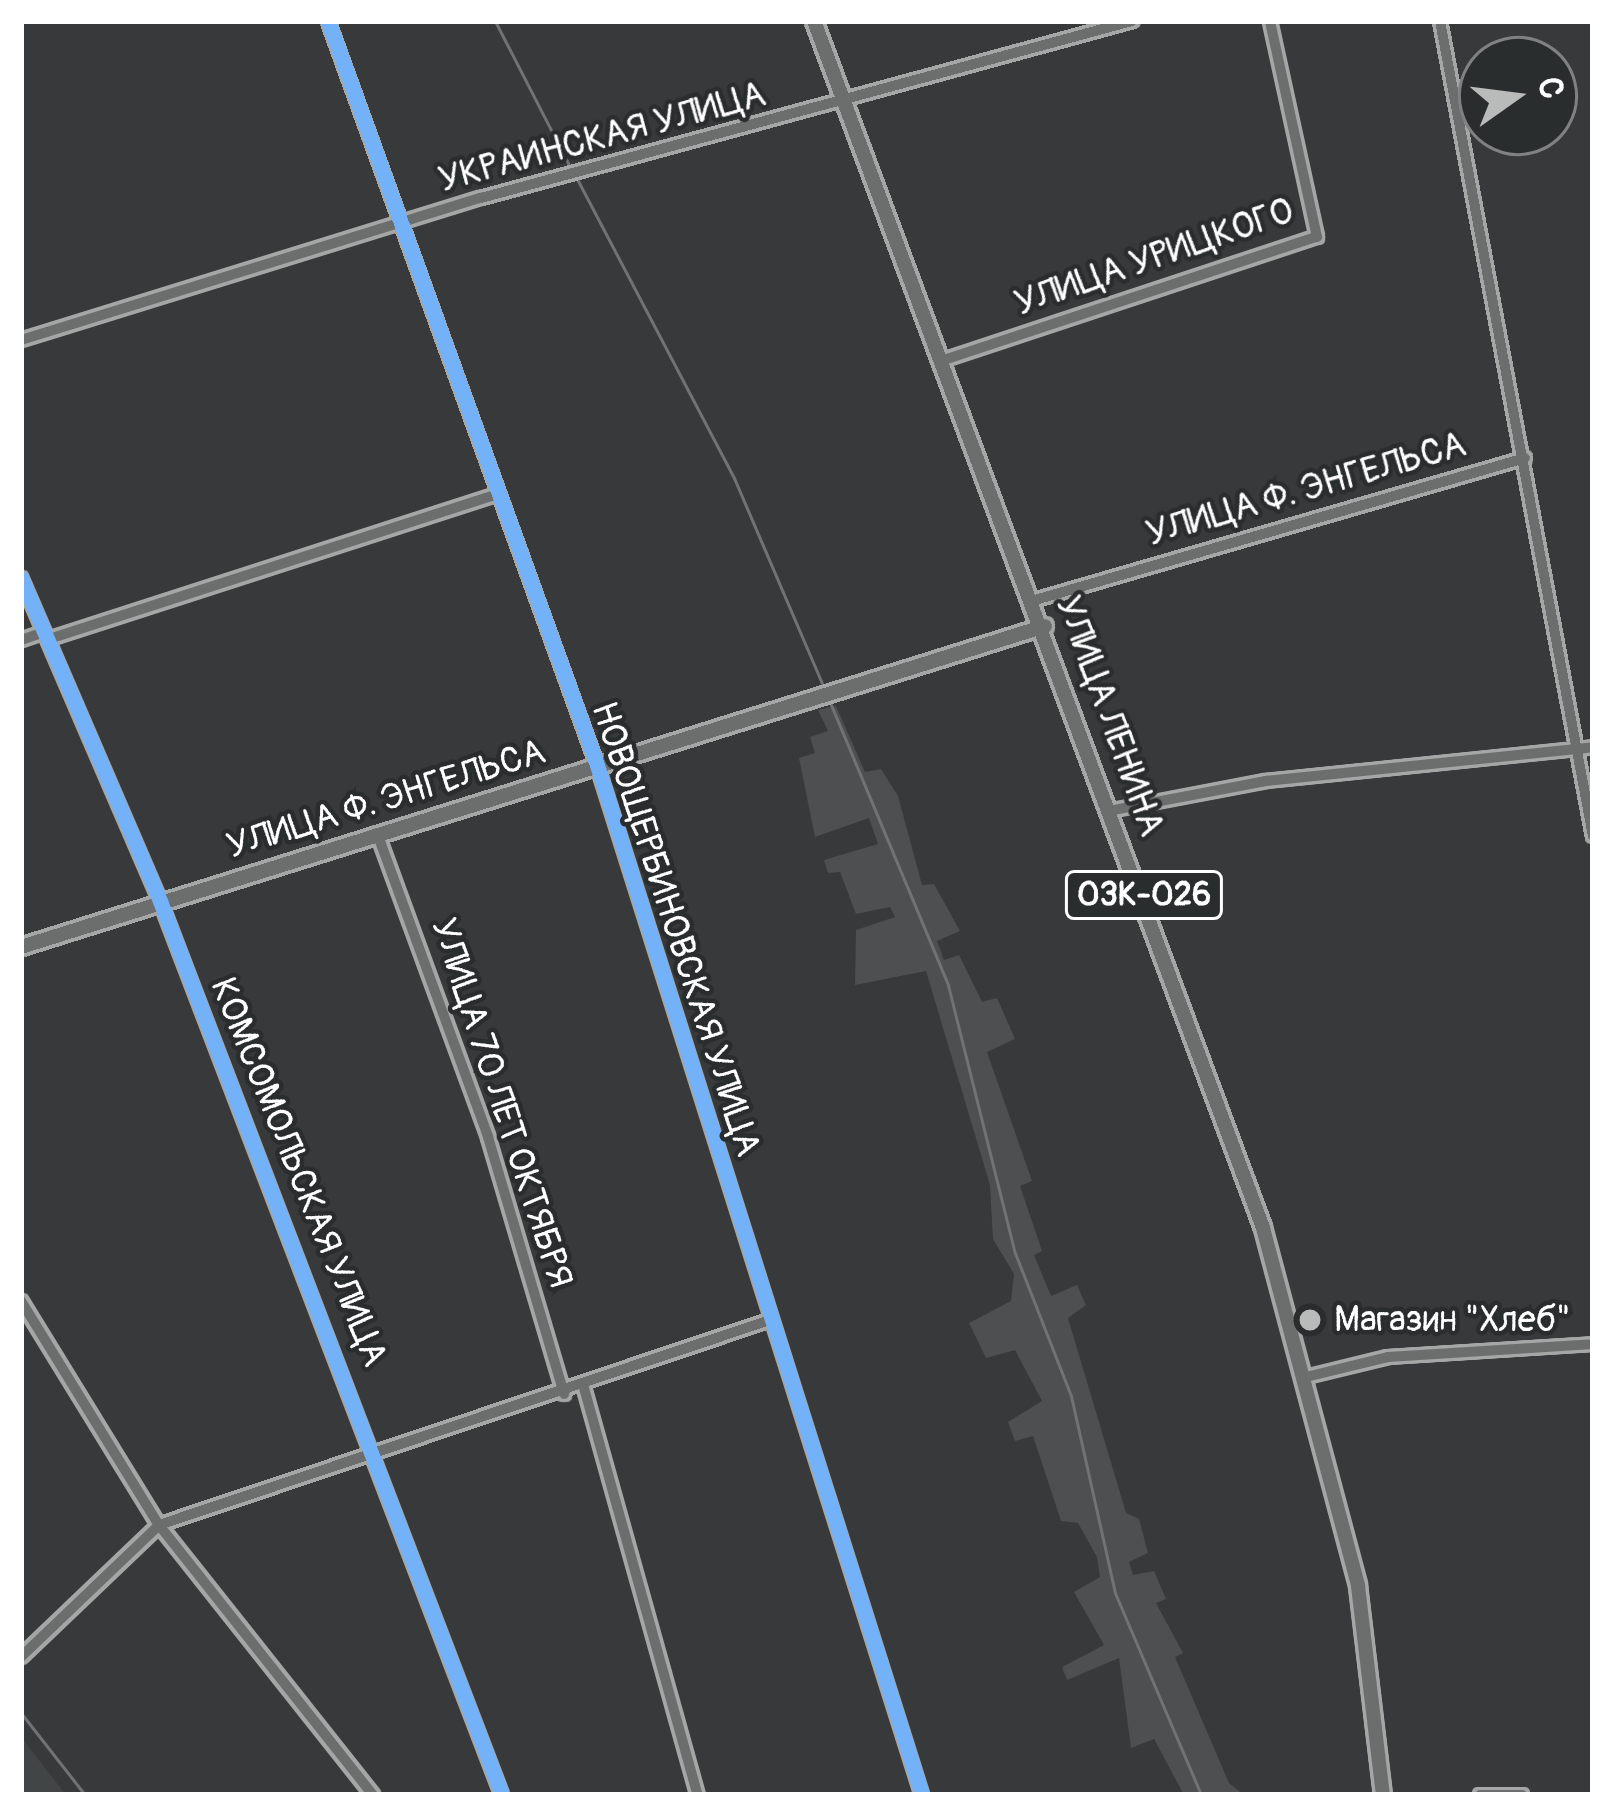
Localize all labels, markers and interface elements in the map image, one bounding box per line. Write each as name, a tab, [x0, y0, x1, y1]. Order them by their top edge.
north arrow	[1458, 36, 1578, 156]
street label: УКРАИНСКАЯ УЛИЦА	[434, 73, 770, 201]
text: С	[1528, 73, 1573, 103]
street label: УЛИЦА УРИЦКОГО	[1009, 189, 1299, 325]
street label: УЛИЦА Ф. ЭНГЕЛЬСА	[1141, 423, 1471, 555]
street label: УЛИЦА ЛЕНИНА	[1047, 590, 1173, 842]
street label: НОВОЩЕРБИНОВСКАЯ УЛИЦА	[582, 696, 770, 1162]
street label: УЛИЦА Ф. ЭНГЕЛЬСА	[222, 730, 550, 868]
road number: 03К-026	[1063, 868, 1225, 922]
street label: УЛИЦА 70 ЛЕТ ОКТЯБРЯ	[422, 913, 582, 1293]
street label: КОМСОМОЛЬСКАЯ УЛИЦА	[201, 971, 397, 1373]
place label: Магазин "Хлеб"	[1334, 1298, 1571, 1342]
marker: Магазин "Хлеб"	[1297, 1307, 1323, 1333]

